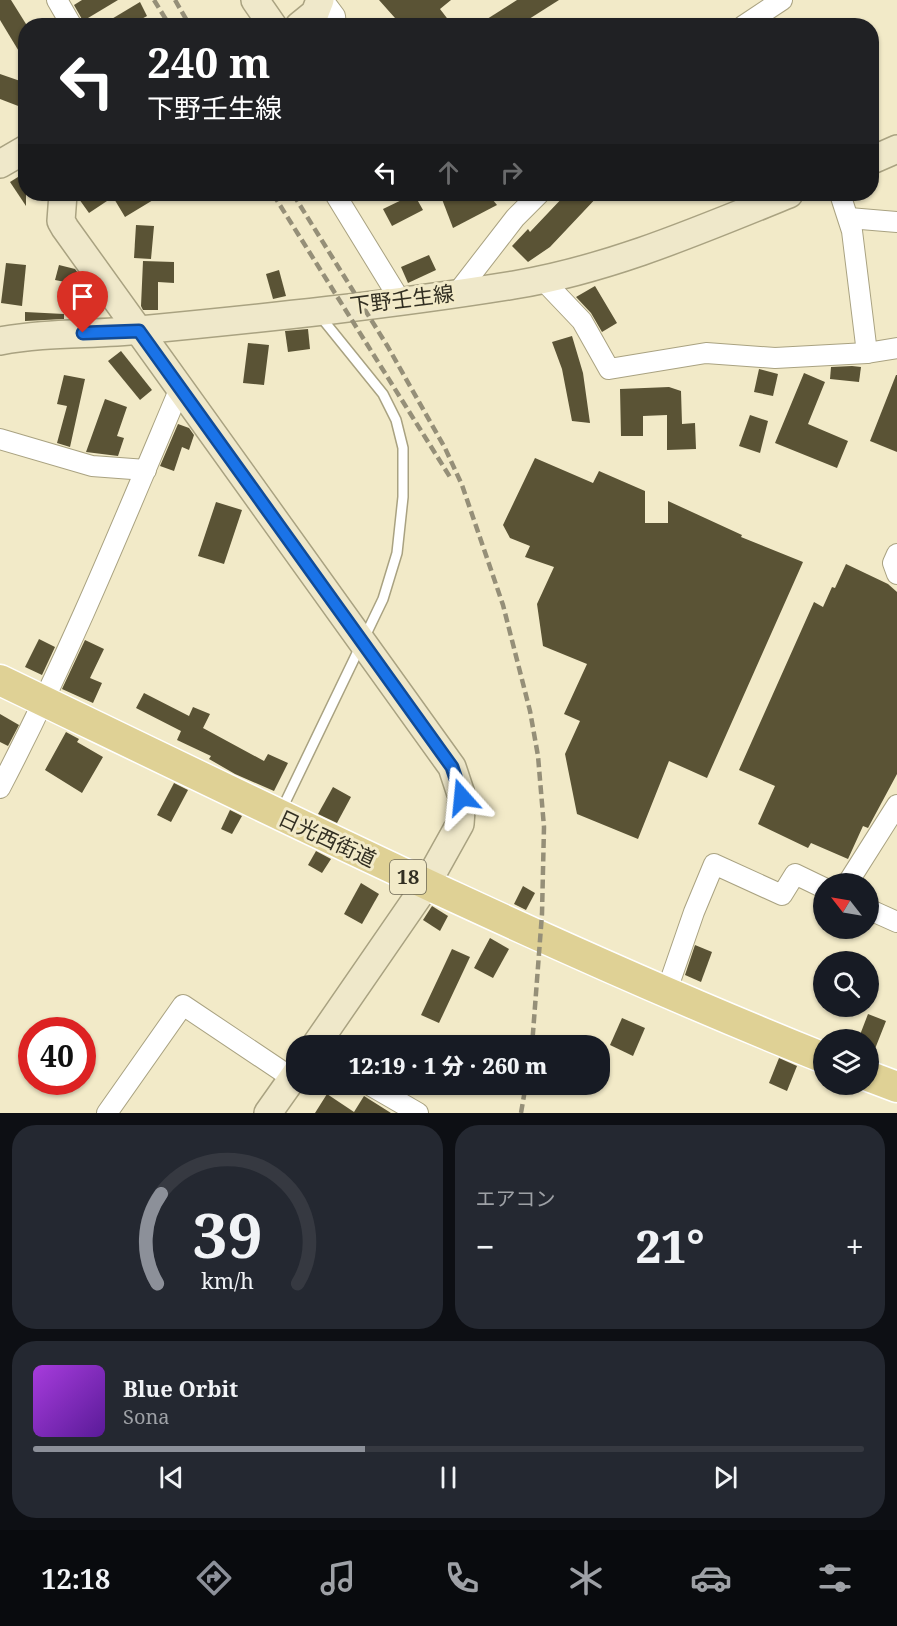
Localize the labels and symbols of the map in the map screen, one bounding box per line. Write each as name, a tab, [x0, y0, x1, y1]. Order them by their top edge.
pin	[57, 271, 108, 333]
street label: 下野壬生線	[348, 279, 456, 319]
position arrow	[430, 765, 494, 829]
street label: 日光西街道	[274, 803, 381, 873]
road number: 18	[390, 860, 426, 894]
north arrow	[813, 873, 879, 939]
speed limit sign: 40	[18, 1017, 96, 1095]

